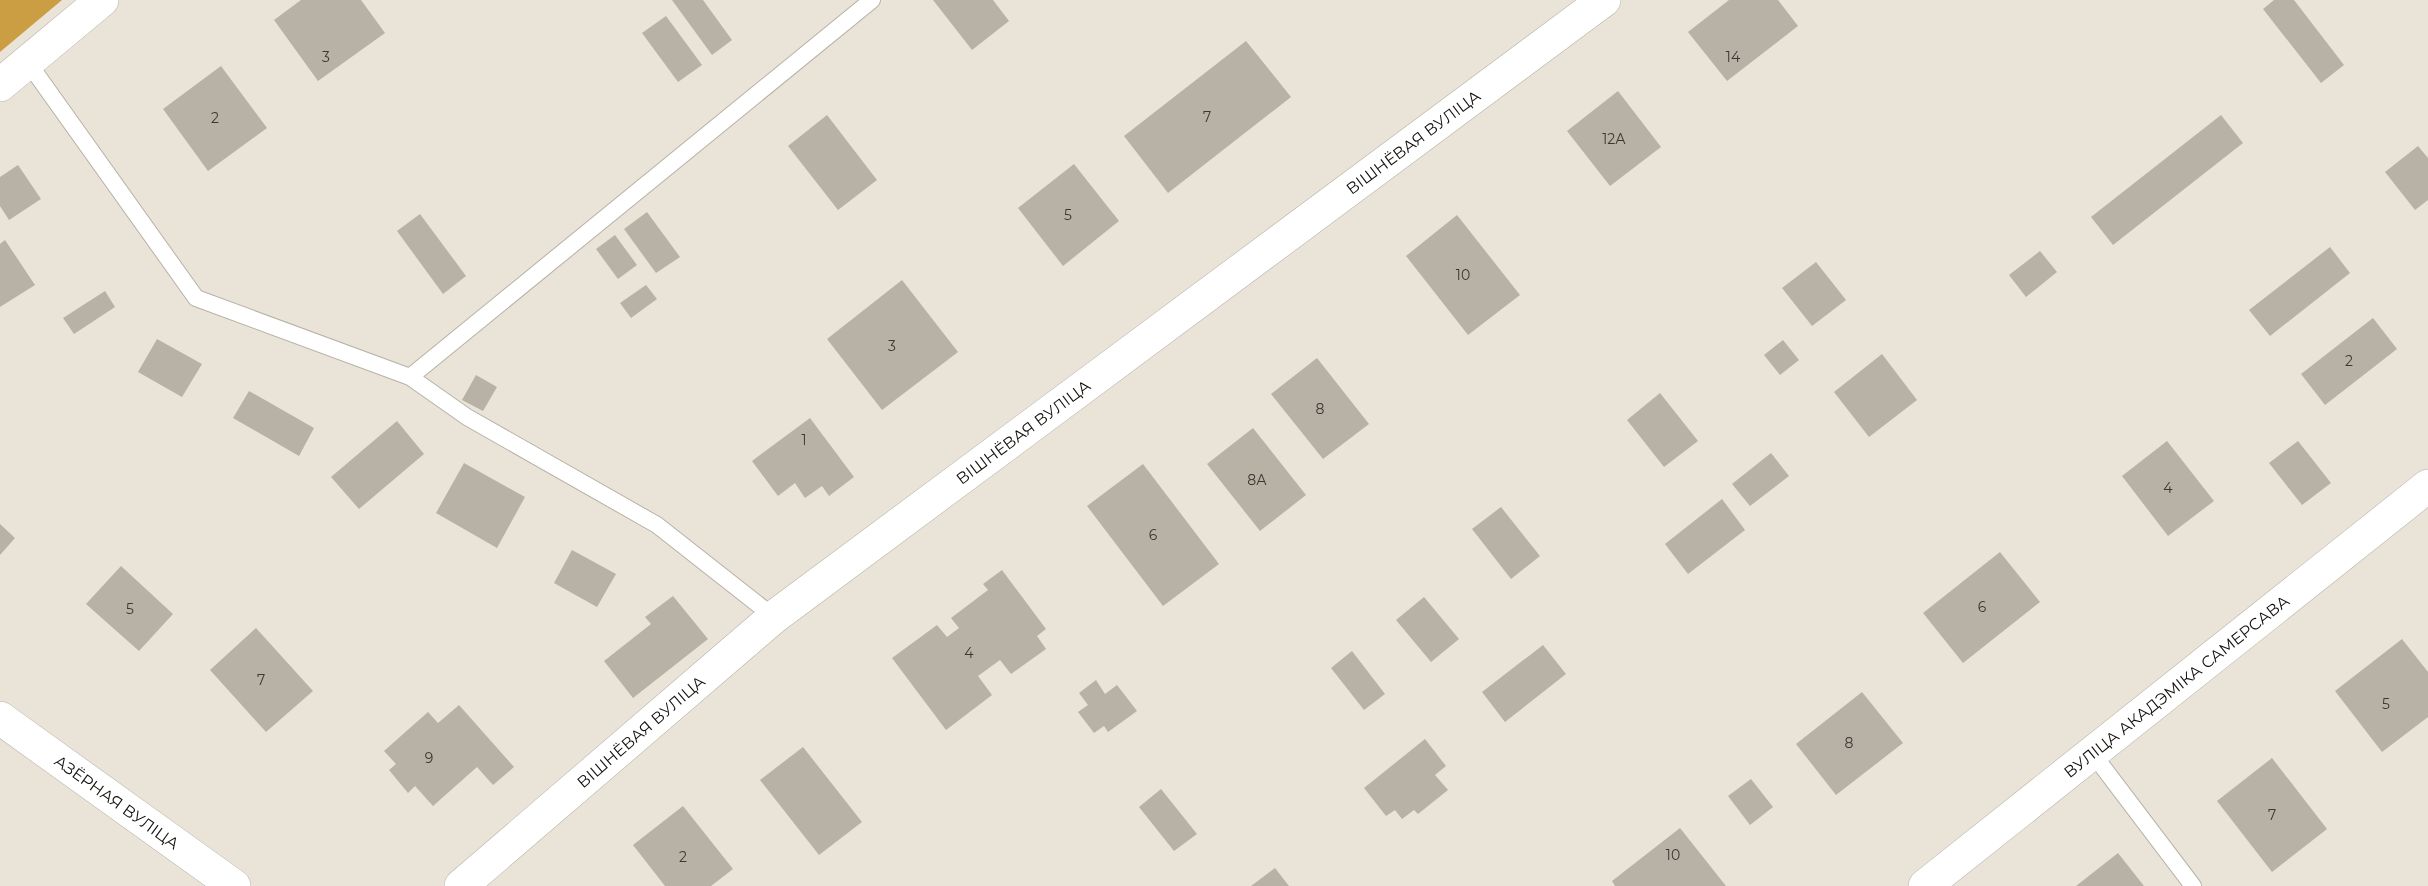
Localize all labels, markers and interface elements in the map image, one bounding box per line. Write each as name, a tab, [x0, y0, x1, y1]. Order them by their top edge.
house number: 3	[322, 48, 330, 66]
house number: 14	[1726, 48, 1741, 66]
street label: ВІШНЁВАЯ ВУЛІЦА	[1343, 86, 1484, 198]
house number: 7	[1203, 108, 1211, 126]
house number: 2	[211, 109, 219, 127]
house number: 12А	[1602, 130, 1626, 148]
house number: 5	[1064, 206, 1072, 224]
house number: 10	[1456, 266, 1470, 284]
house number: 3	[888, 337, 896, 355]
house number: 2	[2345, 352, 2353, 370]
street label: ВІШНЁВАЯ ВУЛІЦА	[952, 376, 1094, 488]
house number: 8	[1316, 400, 1325, 418]
house number: 1	[801, 431, 807, 449]
house number: 8А	[1247, 471, 1267, 489]
house number: 4	[2163, 479, 2173, 497]
house number: 6	[1149, 526, 1158, 544]
street label: ВУЛІЦА АКАДЭМІКА САМЕРСАВА	[2060, 591, 2293, 782]
house number: 6	[1978, 598, 1987, 616]
house number: 5	[126, 600, 134, 618]
house number: 4	[964, 644, 974, 662]
house number: 7	[257, 671, 265, 689]
street label: ВІШНЁВАЯ ВУЛІЦА	[573, 672, 709, 792]
house number: 5	[2382, 695, 2390, 713]
house number: 8	[1845, 734, 1854, 752]
house number: 9	[425, 749, 433, 767]
street label: АЗЁРНАЯ ВУЛІЦА	[51, 751, 183, 854]
house number: 7	[2268, 806, 2276, 824]
house number: 10	[1666, 846, 1680, 864]
house number: 2	[679, 848, 687, 866]

